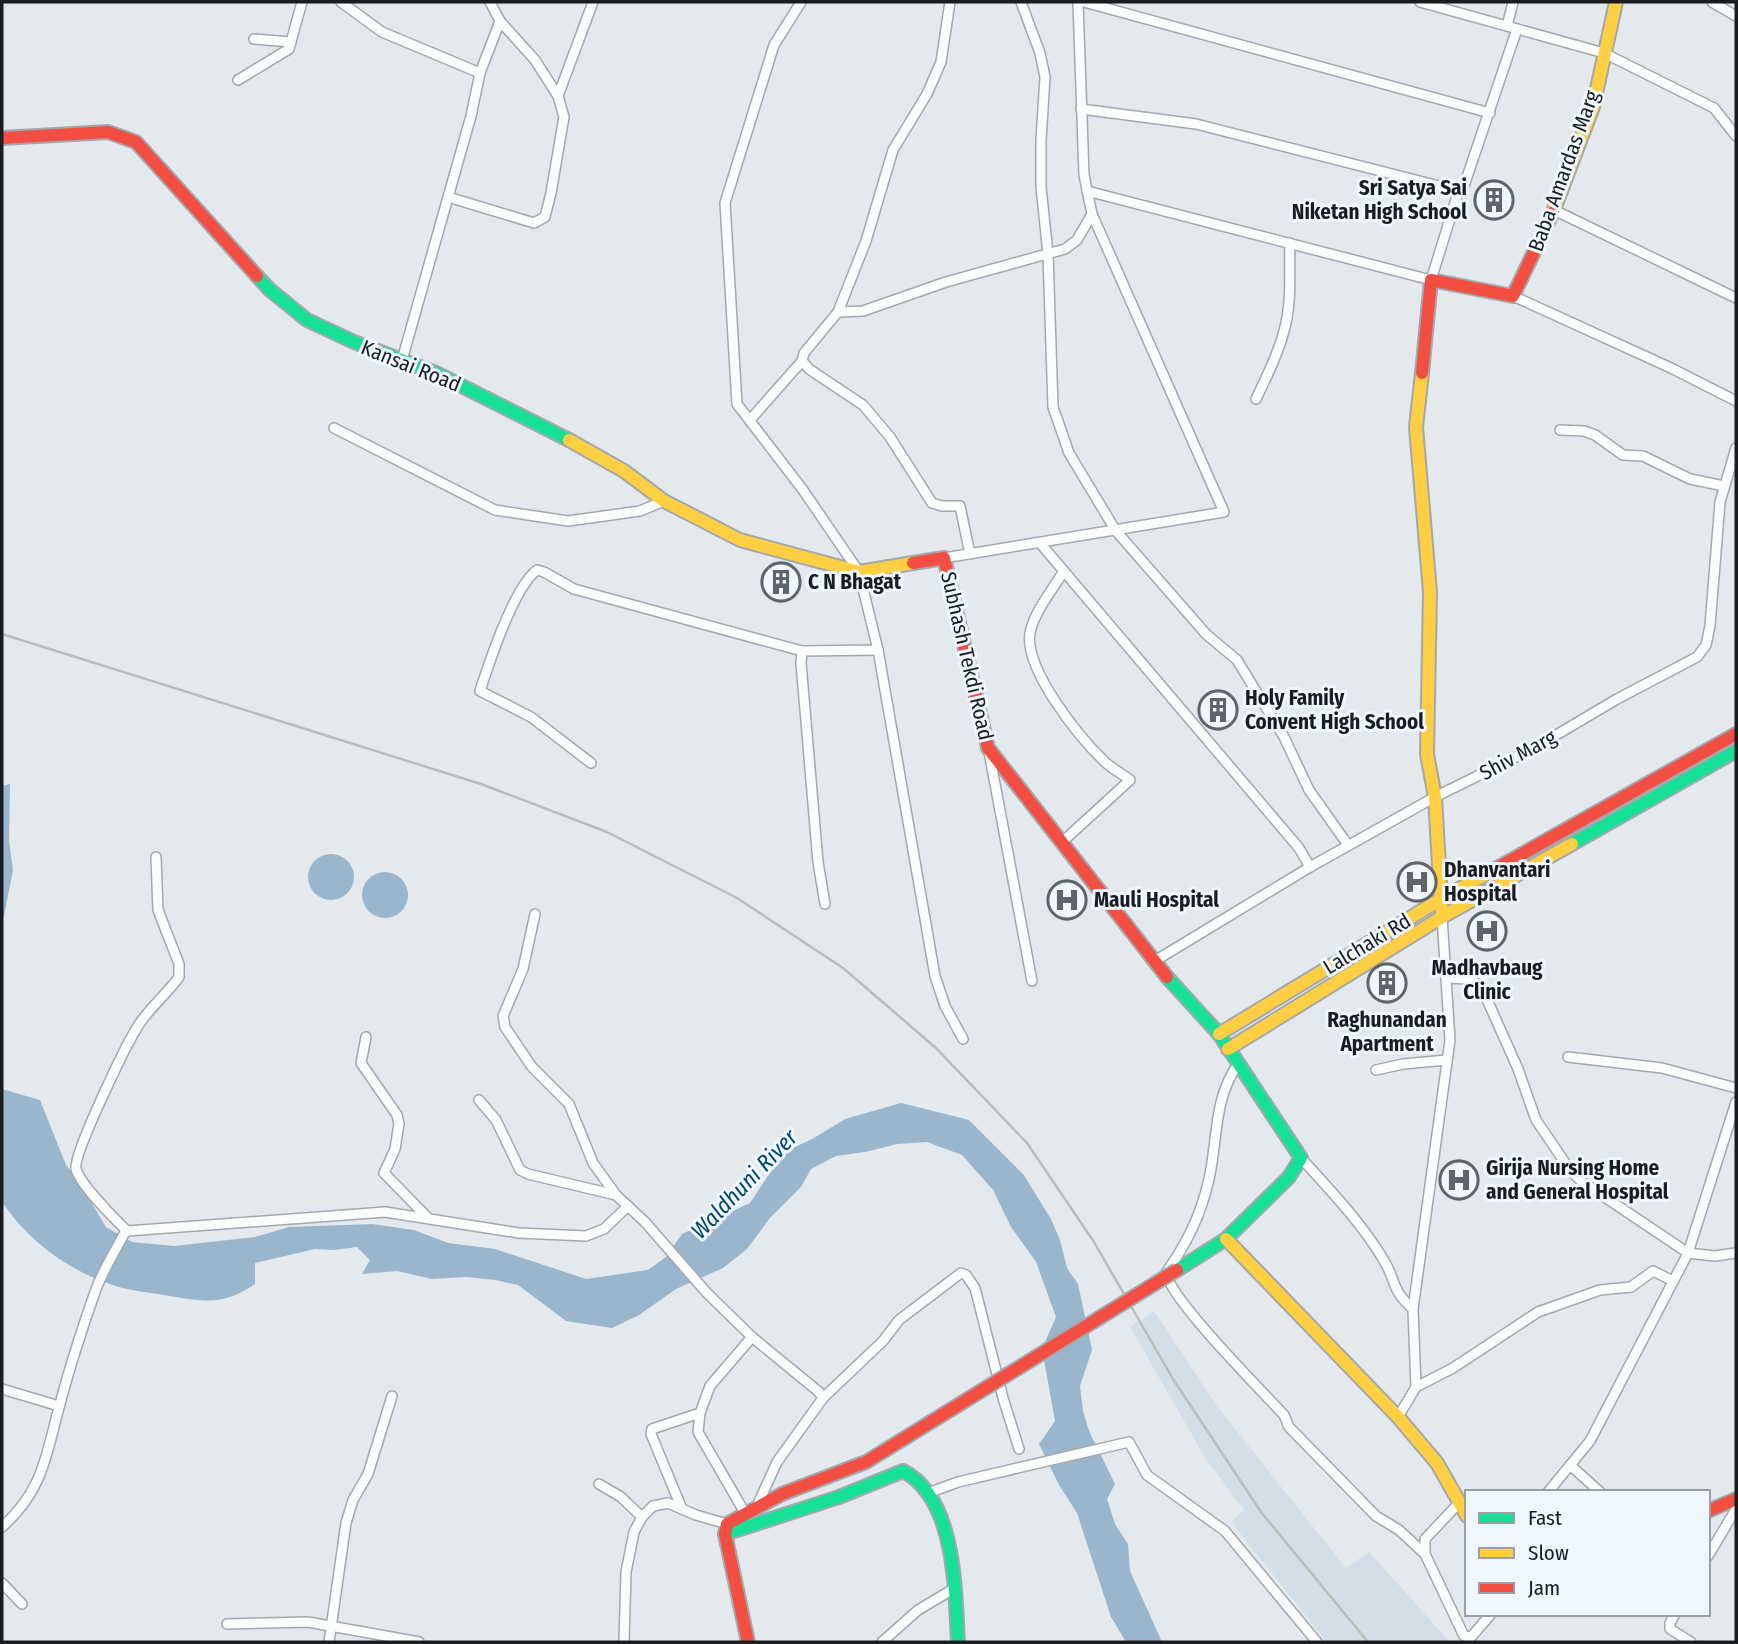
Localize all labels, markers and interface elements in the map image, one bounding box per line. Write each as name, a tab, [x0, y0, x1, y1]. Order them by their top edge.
street label: Baba Amardas Marg	[1523, 87, 1605, 255]
place label: Sri Satya Sai Niketan High School	[1292, 175, 1467, 225]
building icon: Sri Satya Sai Niketan High School	[1473, 179, 1515, 221]
street label: Kansai Road	[357, 334, 465, 398]
building icon: C N Bhagat	[760, 561, 802, 603]
place label: C N Bhagat	[808, 569, 902, 595]
street label: Subhash Tekdi Road	[935, 569, 999, 743]
place label: Holy Family Convent High School	[1245, 685, 1424, 735]
building icon: Holy Family Convent High School	[1197, 689, 1239, 731]
street label: Shiv Marg	[1475, 724, 1561, 786]
place label: Dhanvantari Hospital	[1444, 857, 1550, 907]
hospital icon: Dhanvantari Hospital	[1396, 861, 1438, 903]
hospital icon: Mauli Hospital	[1046, 879, 1088, 921]
place label: Mauli Hospital	[1094, 887, 1219, 913]
street label: Lalchaki Rd	[1319, 908, 1415, 980]
hospital icon: Madhavbaug Clinic	[1466, 910, 1508, 952]
place label: Madhavbaug Clinic	[1431, 955, 1543, 1005]
building icon: Raghunandan Apartment	[1366, 962, 1408, 1004]
place label: Raghunandan Apartment	[1327, 1007, 1447, 1057]
water label: Waldhuni River	[685, 1123, 804, 1245]
place label: Girija Nursing Home and General Hospital	[1486, 1155, 1669, 1205]
hospital icon: Girija Nursing Home and General Hospital	[1438, 1159, 1480, 1201]
legend	[1465, 1490, 1710, 1616]
text: Fast	[1528, 1505, 1562, 1531]
text: Slow	[1528, 1540, 1569, 1566]
text: Jam	[1528, 1575, 1560, 1601]

